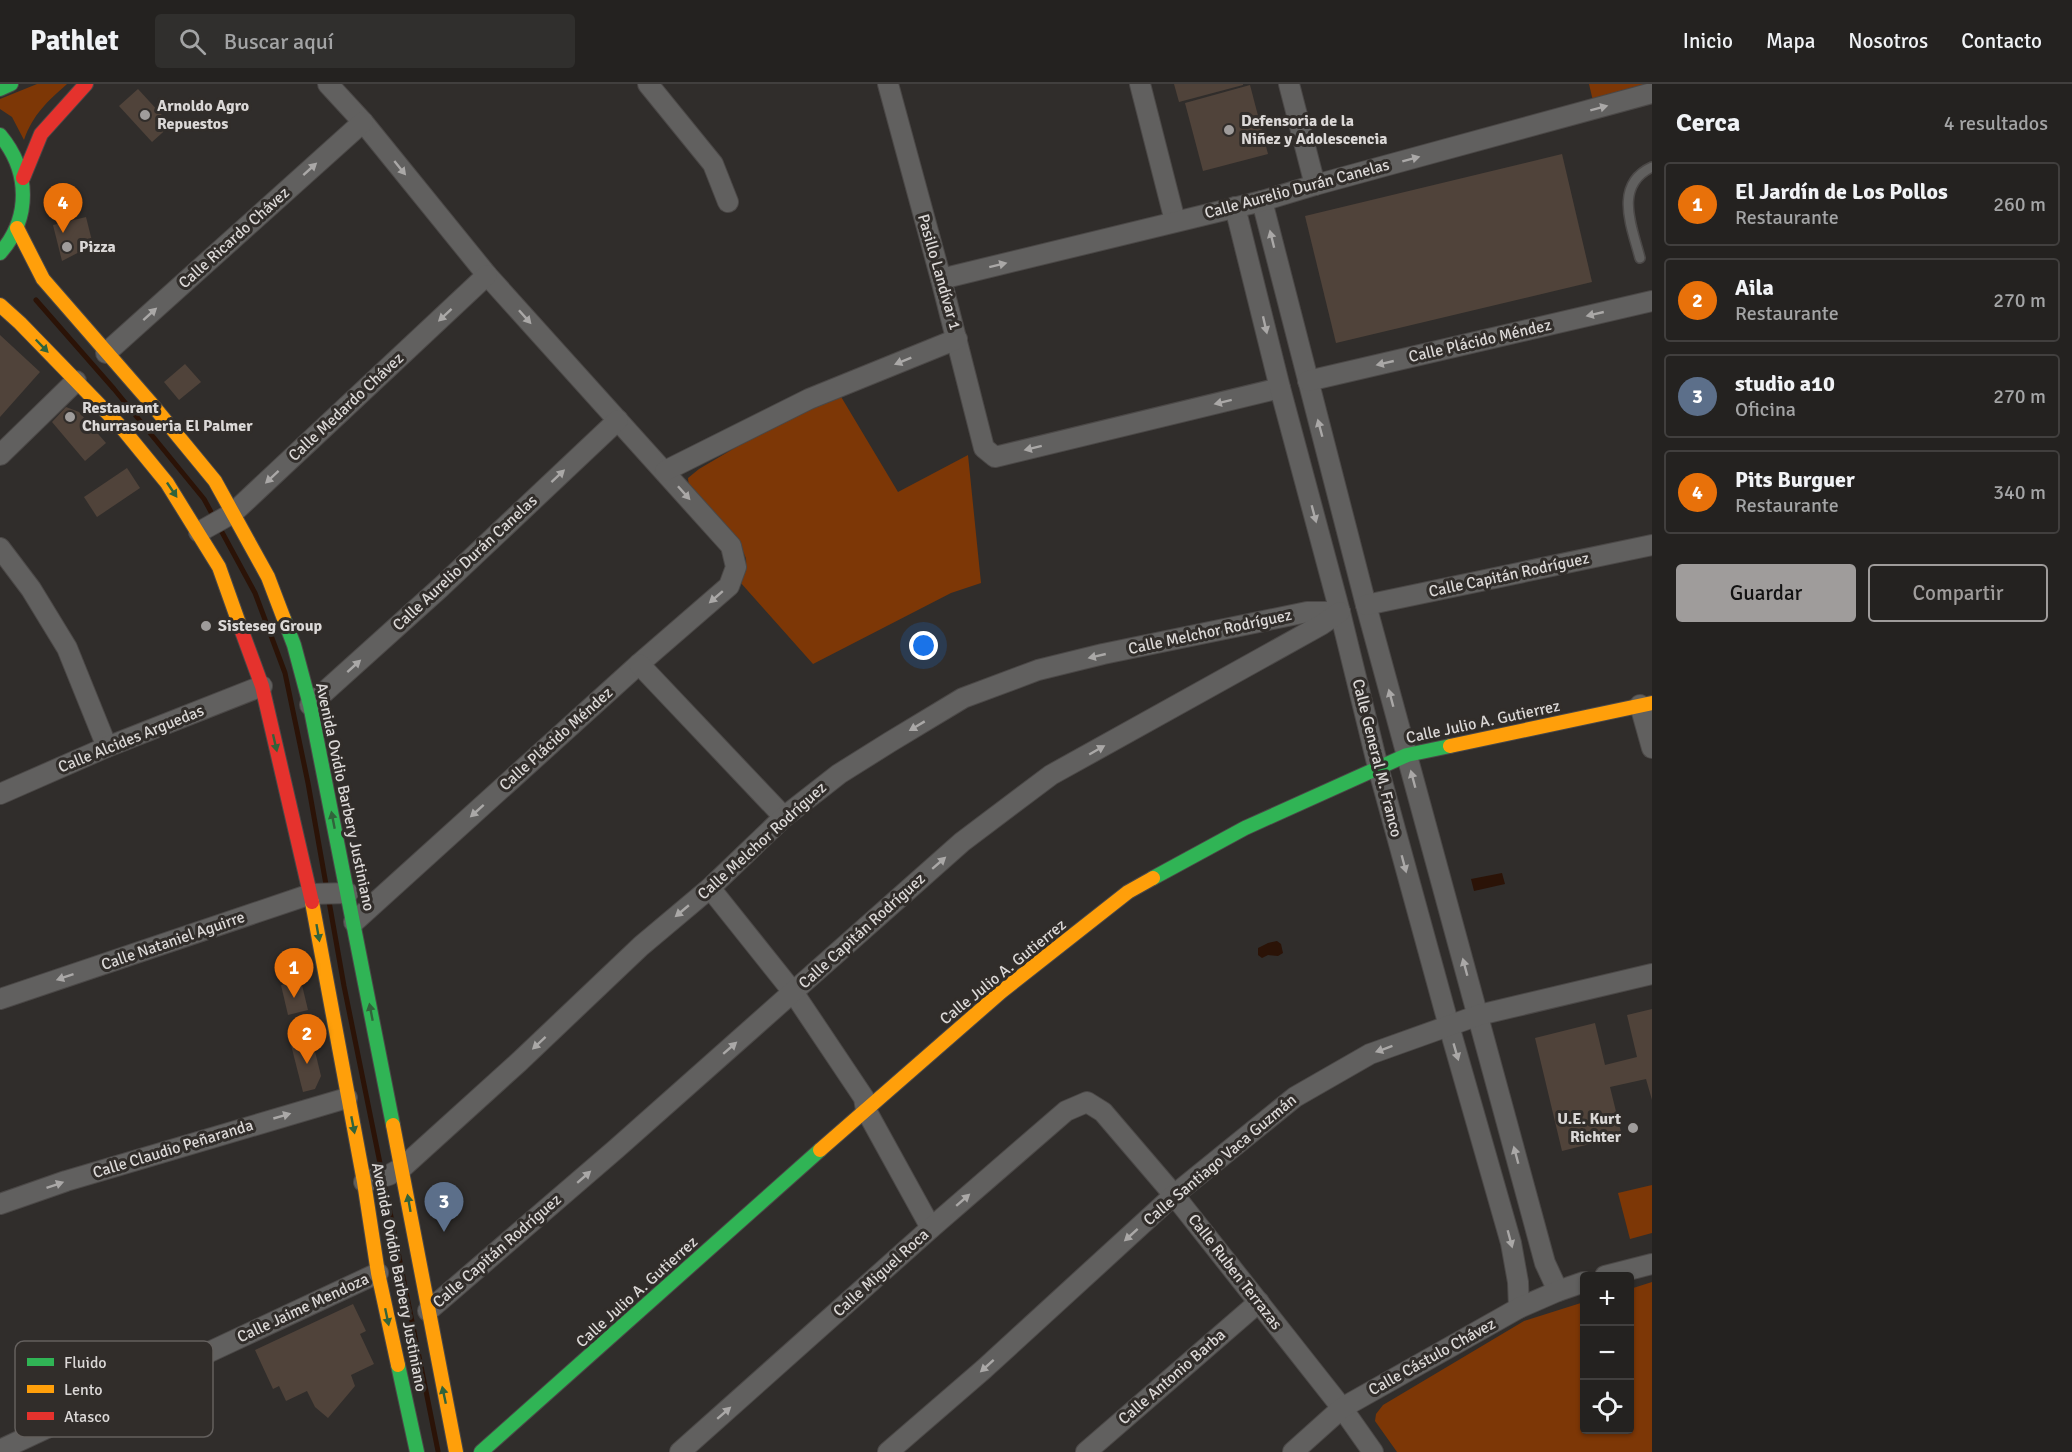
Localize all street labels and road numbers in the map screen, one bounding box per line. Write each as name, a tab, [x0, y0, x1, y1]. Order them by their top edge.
street label: Calle Aurelio Durán Canelas	[1202, 155, 1392, 223]
street label: Calle Ricardo Chávez	[174, 183, 294, 293]
street label: Pasillo Landívar 1	[913, 211, 965, 333]
street label: Calle Plácido Méndez	[1407, 315, 1553, 367]
street label: Calle Medardo Chávez	[284, 348, 408, 466]
street label: Calle Aurelio Durán Canelas	[389, 491, 541, 635]
street label: Calle Capitán Rodríguez	[1427, 548, 1591, 602]
street label: Calle Melchor Rodríguez	[1126, 605, 1294, 659]
street label: Calle General M. Franco	[1348, 677, 1406, 839]
street label: Avenida Ovidio Barbery Justiniano	[311, 681, 379, 913]
street label: Calle Plácido Méndez	[495, 683, 617, 795]
street label: Calle Julio A. Gutierrez	[1404, 696, 1562, 748]
street label: Calle Alcides Arguedas	[55, 701, 207, 777]
street label: Calle Melchor Rodríguez	[693, 778, 831, 904]
street label: Calle Capitán Rodríguez	[795, 869, 929, 993]
street label: Calle Nataniel Aguirre	[98, 907, 248, 975]
street label: Calle Julio A. Gutierrez	[936, 915, 1070, 1029]
street label: Calle Santiago Vaca Guzmán	[1139, 1090, 1301, 1230]
street label: Calle Claudio Peñaranda	[90, 1115, 256, 1183]
street label: Avenida Ovidio Barbery Justiniano	[367, 1161, 431, 1393]
street label: Calle Capitán Rodríguez	[429, 1190, 565, 1312]
street label: Calle Ruben Terrazas	[1184, 1210, 1286, 1334]
street label: Calle Miguel Roca	[829, 1225, 933, 1321]
street label: Calle Julio A. Gutierrez	[572, 1232, 702, 1352]
street label: Calle Jaime Mendoza	[234, 1269, 372, 1347]
street label: Calle Cástulo Chávez	[1365, 1314, 1499, 1400]
street label: Calle Antonio Barba	[1114, 1325, 1230, 1429]

